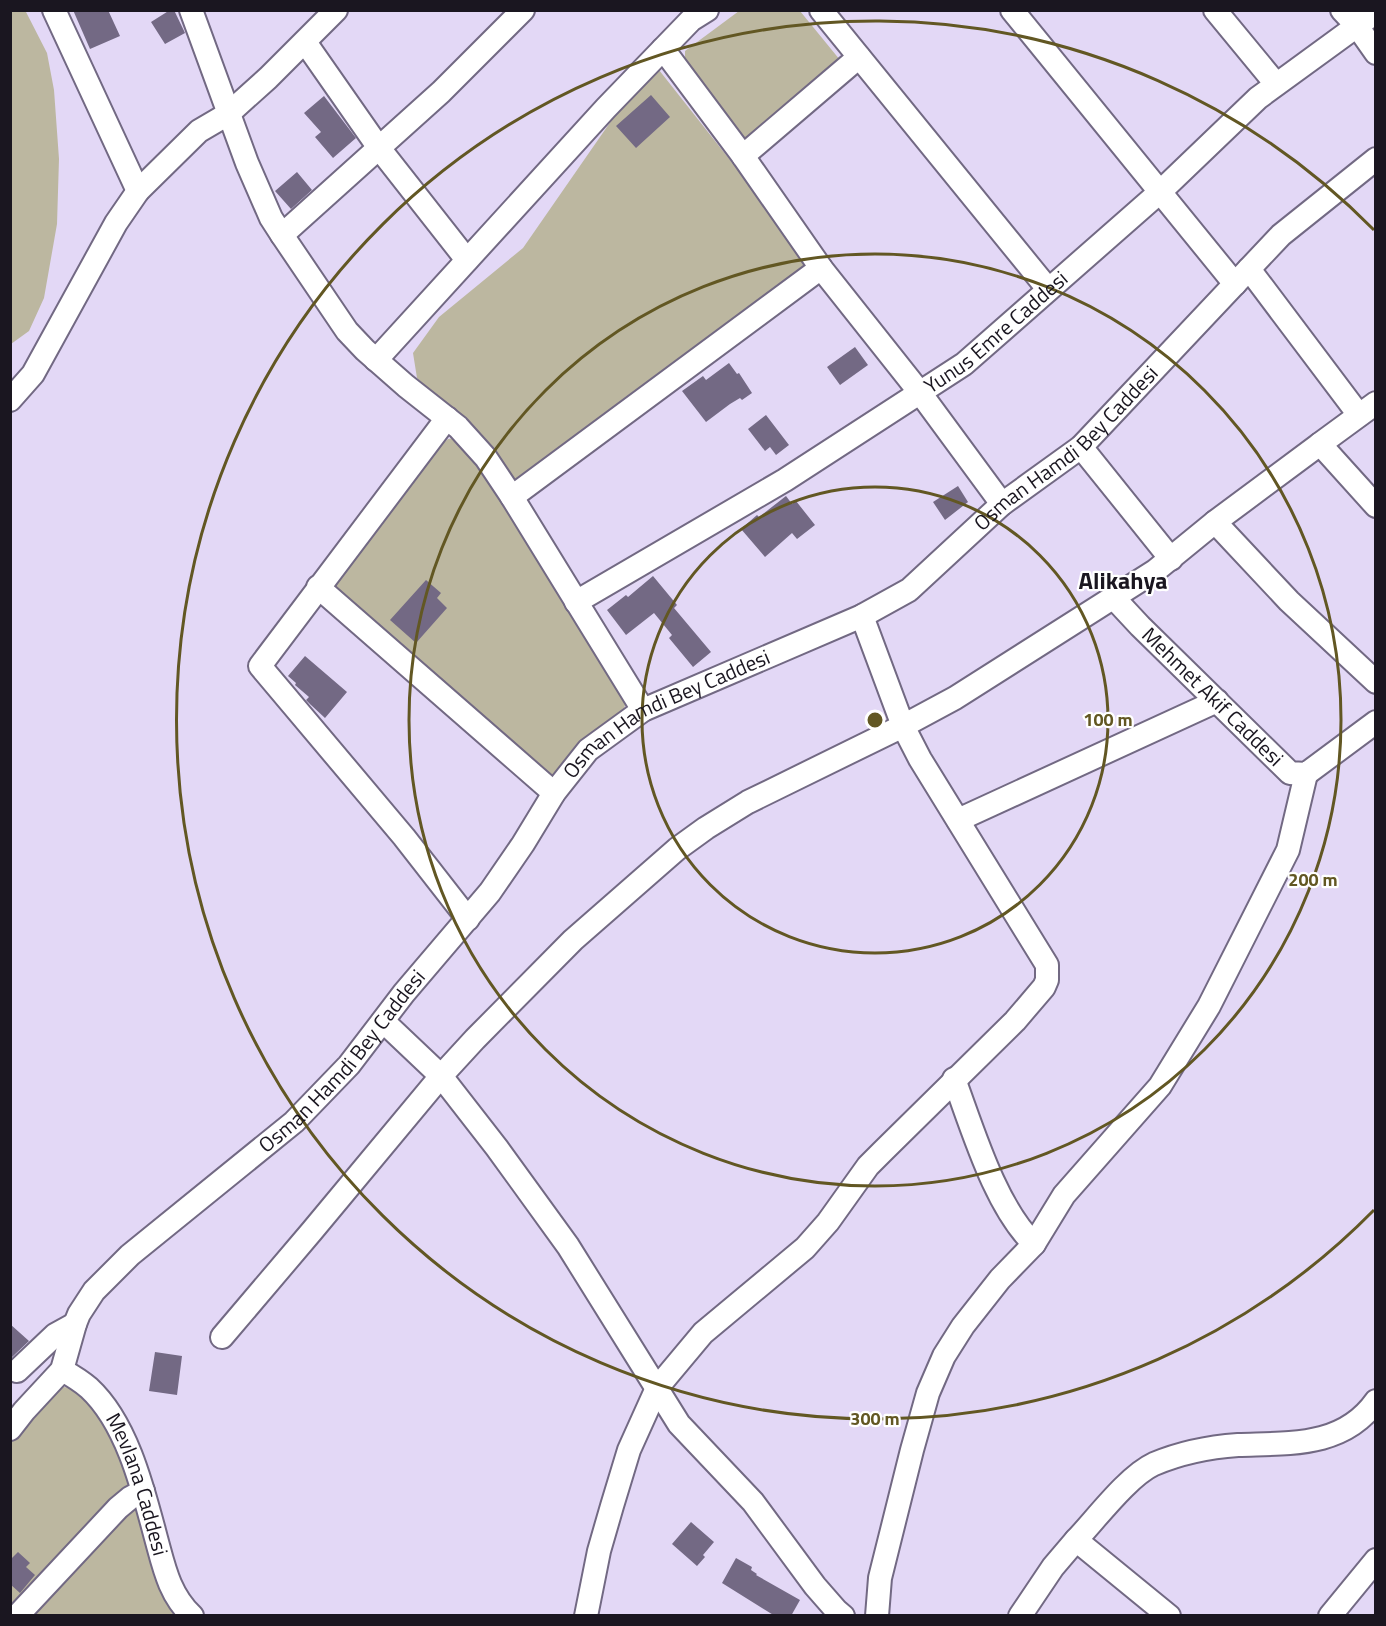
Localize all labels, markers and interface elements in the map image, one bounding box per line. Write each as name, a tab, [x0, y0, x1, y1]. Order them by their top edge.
street label: Yunus Emre Caddesi	[917, 263, 1075, 401]
street label: Osman Hamdi Bey Caddesi	[966, 358, 1165, 538]
district label: Alikahya	[1079, 562, 1167, 598]
street label: Mehmet Akif Caddesi	[1135, 619, 1291, 773]
street label: Osman Hamdi Bey Caddesi	[554, 640, 775, 785]
text: 100 m	[1083, 706, 1133, 733]
centre of rings	[865, 710, 885, 730]
text: 200 m	[1288, 866, 1338, 893]
street label: Osman Hamdi Bey Caddesi	[251, 962, 432, 1160]
text: 300 m	[850, 1405, 900, 1432]
street label: Mevlana Caddesi	[98, 1407, 177, 1559]

